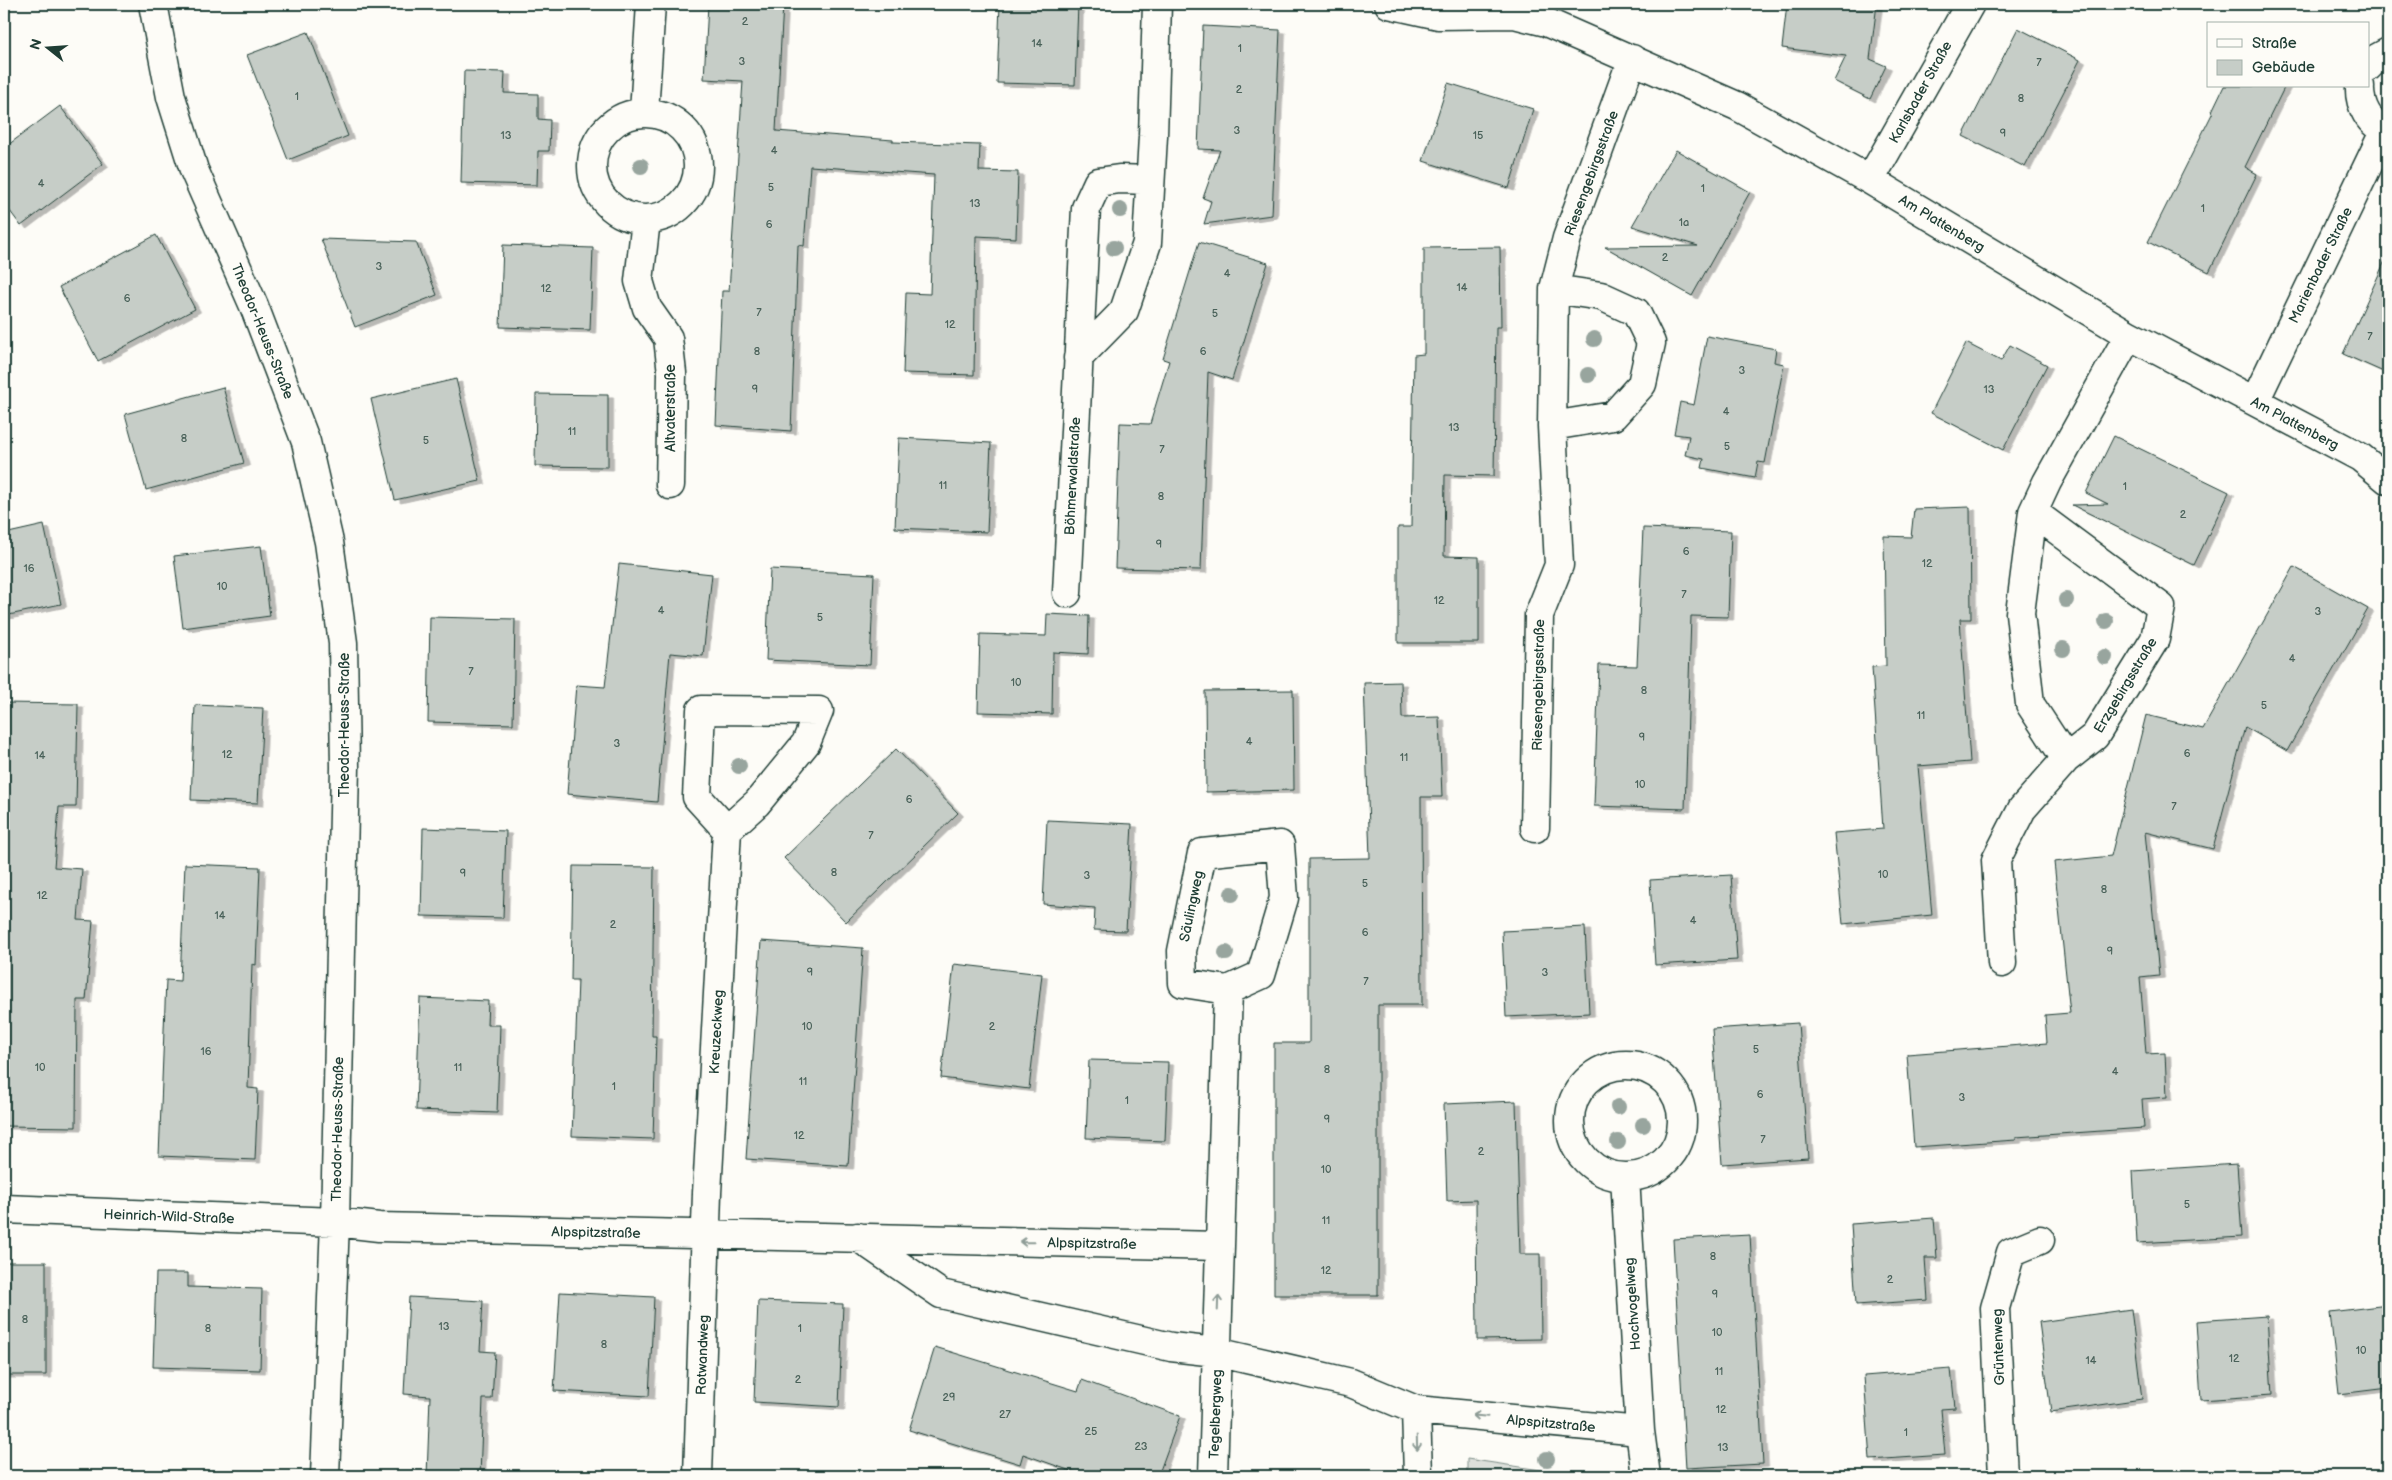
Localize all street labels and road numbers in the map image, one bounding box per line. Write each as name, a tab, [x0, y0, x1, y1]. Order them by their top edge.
street label: Karlsbader Straße	[1885, 38, 1956, 146]
street label: Riesengebirgsstraße	[1561, 108, 1622, 238]
street label: Am Plattenberg	[1896, 191, 1988, 256]
street label: Marienbader Straße	[2285, 204, 2356, 326]
street label: Theodor-Heuss-Straße	[228, 261, 298, 401]
street label: Altvaterstraße	[662, 364, 679, 452]
street label: Am Plattenberg	[2248, 393, 2342, 454]
street label: Böhmerwaldstraße	[1061, 416, 1084, 536]
street label: Riesengebirgsstraße	[1529, 619, 1548, 751]
street label: Erzgebirgsstraße	[2090, 634, 2161, 736]
street label: Theodor-Heuss-Straße	[336, 653, 353, 797]
street label: Säulingweg	[1176, 869, 1207, 943]
street label: Kreuzeckweg	[706, 989, 727, 1075]
street label: Theodor-Heuss-Straße	[328, 1057, 347, 1201]
street label: Heinrich-Wild-Straße	[103, 1206, 235, 1227]
street label: Alpspitzstraße	[551, 1223, 641, 1242]
street label: Alpspitzstraße	[1047, 1234, 1137, 1253]
street label: Hochvogelweg	[1621, 1257, 1644, 1351]
street label: Grüntenweg	[1989, 1308, 2008, 1386]
street label: Rotwandweg	[693, 1315, 712, 1395]
street label: Tegelbergweg	[1205, 1369, 1226, 1459]
street label: Alpspitzstraße	[1506, 1411, 1596, 1436]

